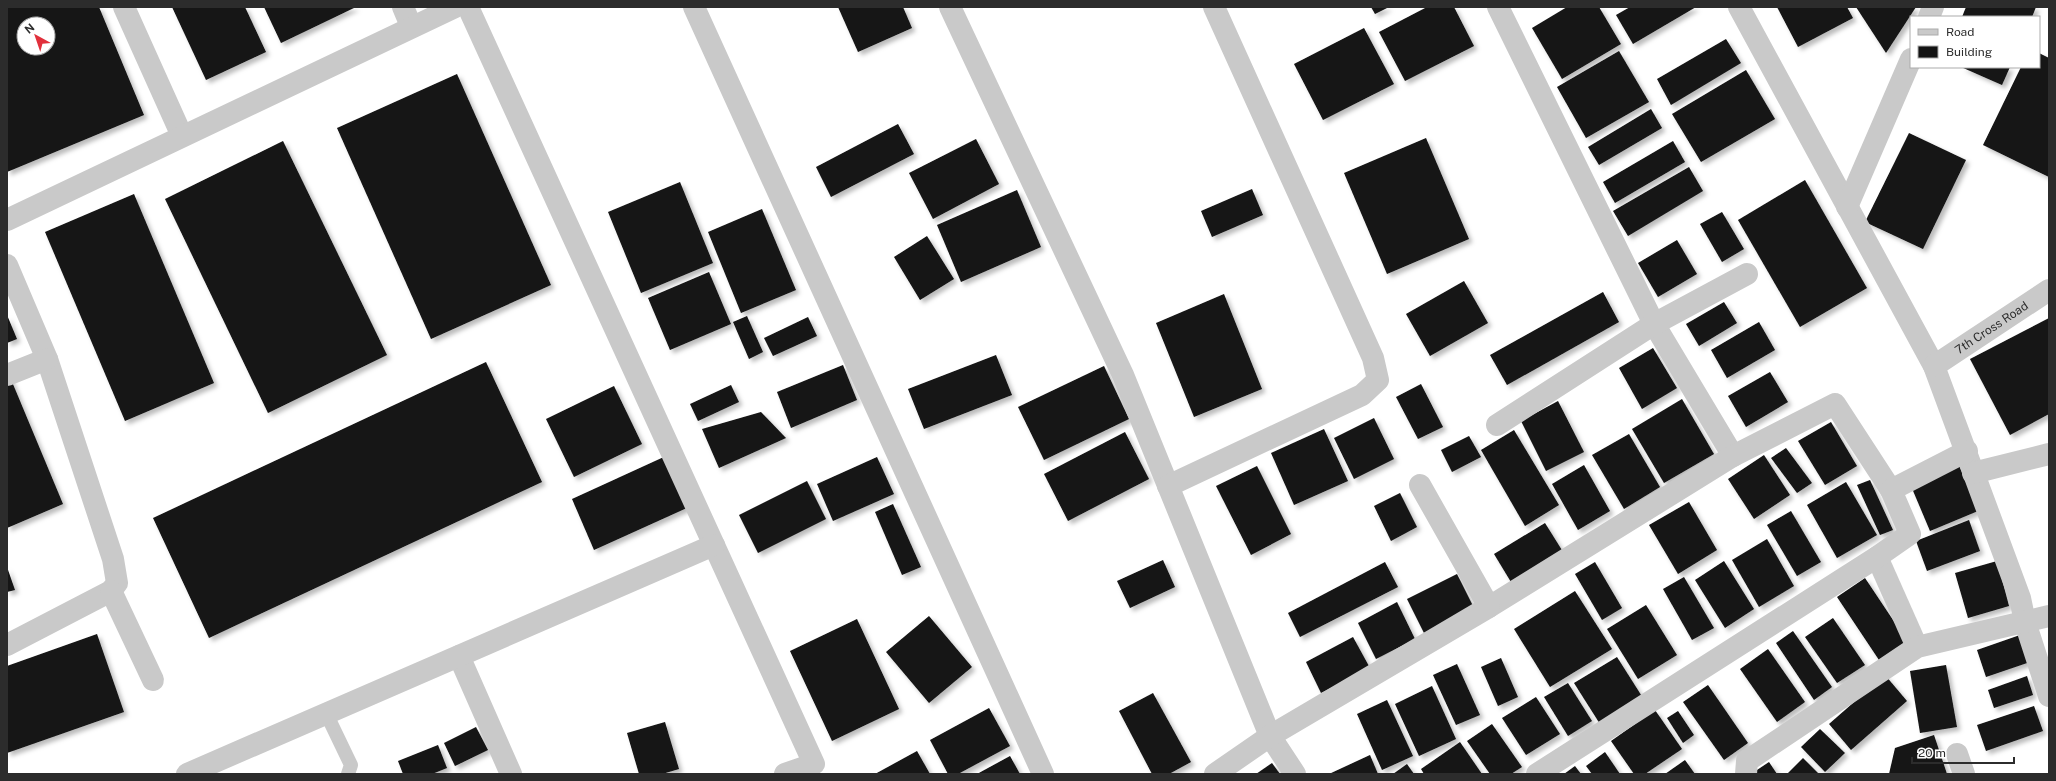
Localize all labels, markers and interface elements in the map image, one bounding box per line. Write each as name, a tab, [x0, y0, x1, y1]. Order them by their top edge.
north arrow	[16, 16, 56, 56]
legend	[1910, 16, 2040, 68]
text: N	[22, 21, 37, 36]
text: Road	[1946, 25, 1974, 39]
text: Building	[1946, 45, 1992, 59]
street label: 7th Cross Road	[1952, 299, 2031, 357]
scale bar	[1912, 739, 2014, 765]
text: 20 m	[1918, 746, 1946, 760]

